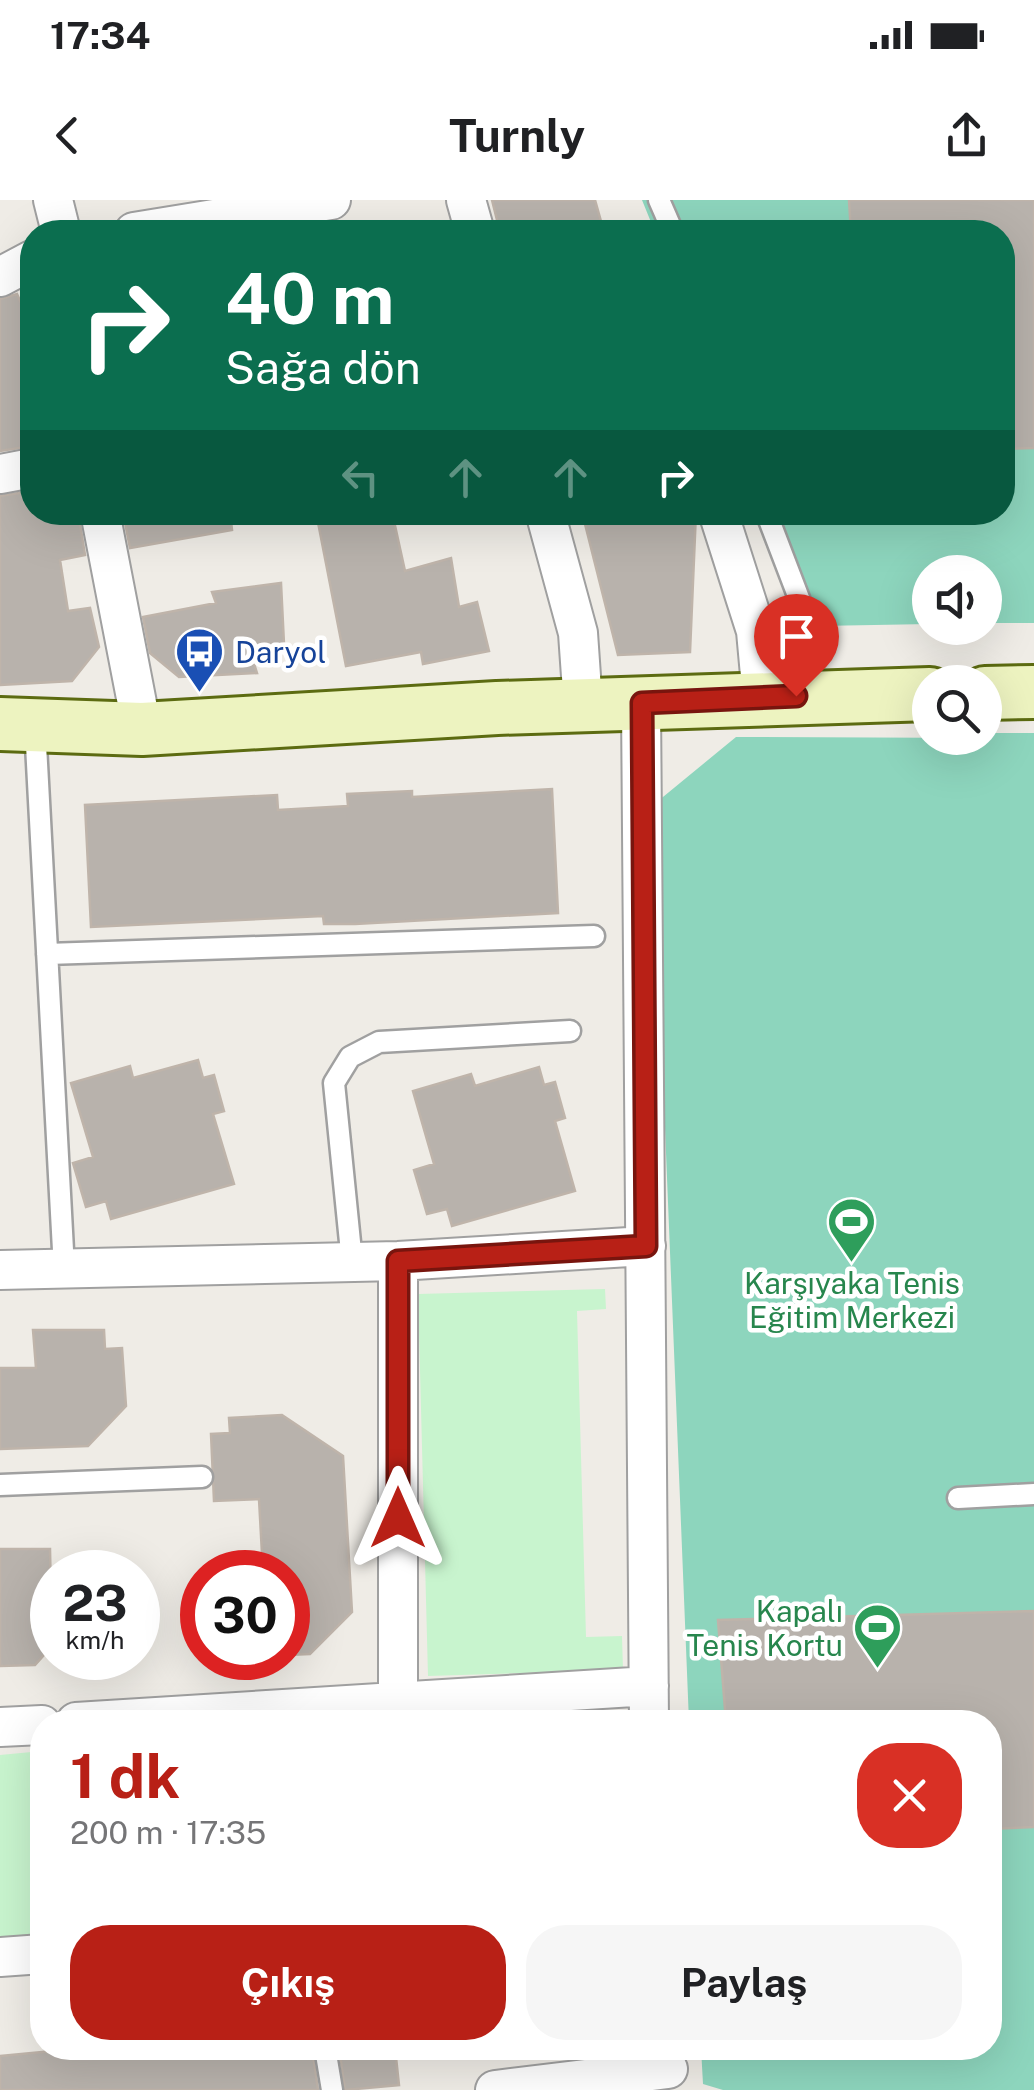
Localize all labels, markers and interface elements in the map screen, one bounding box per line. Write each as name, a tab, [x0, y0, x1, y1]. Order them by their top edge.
text: 17:34	[50, 13, 150, 58]
icon: back	[40, 108, 95, 163]
icon: share	[939, 108, 994, 163]
text: Turnly	[449, 109, 585, 162]
text: 40 m	[225, 257, 395, 340]
icon: right	[60, 260, 190, 390]
text: Sağa dön	[225, 341, 421, 394]
icon: left	[333, 450, 388, 505]
icon: ahead	[438, 450, 493, 505]
icon: ahead	[543, 450, 598, 505]
icon: right	[648, 450, 703, 505]
map controls	[912, 555, 1002, 755]
button: sound	[912, 555, 1002, 645]
pin	[754, 594, 839, 697]
icon: arrive	[769, 609, 824, 664]
bus stop icon: Daryol	[174, 626, 226, 694]
place label: Daryol	[235, 634, 326, 670]
button: search	[912, 665, 1002, 755]
sports icon: Karşıyaka Tenis Eğitim Merkezi	[826, 1196, 878, 1264]
place label: Karşıyaka Tenis Eğitim Merkezi	[744, 1265, 960, 1335]
position arrow	[346, 1466, 450, 1570]
speed limit sign: 30	[180, 1550, 310, 1680]
text: 23	[62, 1573, 128, 1632]
place label: Kapalı Tenis Kortu	[687, 1593, 843, 1663]
sports icon: Kapalı Tenis Kortu	[852, 1602, 904, 1670]
text: km/h	[66, 1625, 124, 1655]
text: 1 dk	[70, 1741, 180, 1812]
button: close	[857, 1743, 962, 1848]
text: 200 m · 17:35	[70, 1814, 266, 1851]
button: Çıkış	[70, 1925, 506, 2040]
button: Paylaş	[526, 1925, 962, 2040]

